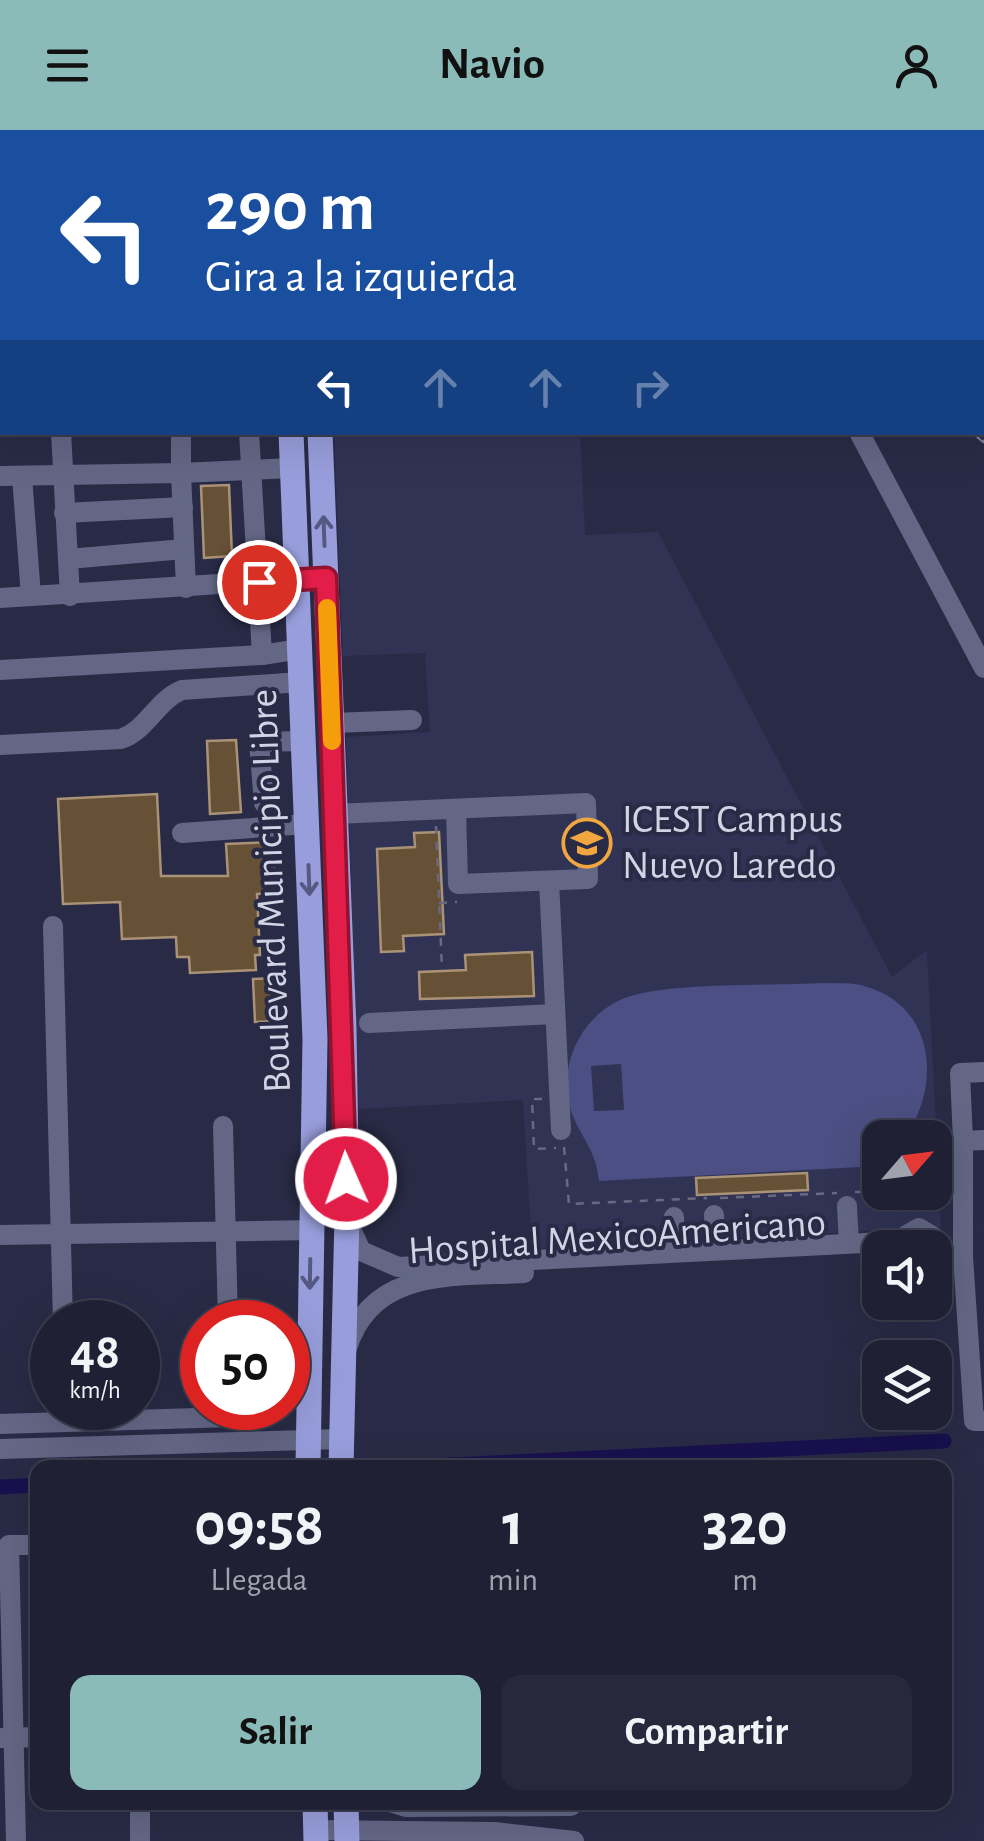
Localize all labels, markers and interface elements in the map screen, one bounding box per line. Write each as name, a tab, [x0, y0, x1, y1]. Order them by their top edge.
icon: menu	[40, 38, 95, 93]
icon: person	[889, 38, 944, 93]
text: Navio	[439, 42, 545, 87]
icon: left	[40, 170, 170, 300]
text: 290 m	[205, 173, 375, 243]
text: Gira a la izquierda	[205, 255, 518, 300]
icon: left	[308, 360, 363, 415]
icon: ahead	[413, 360, 468, 415]
icon: ahead	[518, 360, 573, 415]
icon: right	[623, 360, 678, 415]
one-way arrow	[314, 515, 333, 547]
pin	[217, 540, 302, 625]
icon: arrive	[232, 555, 287, 610]
street label: Boulevard Municipio Libre	[244, 688, 298, 1094]
place label: ICEST Campus Nuevo Laredo	[622, 800, 843, 886]
school or university icon: ICEST Campus Nuevo Laredo	[561, 817, 613, 869]
one-way arrow	[300, 863, 319, 895]
north arrow	[862, 1120, 952, 1210]
map controls	[862, 1120, 952, 1430]
position arrow	[294, 1127, 398, 1231]
street label: Hospital MexicoAmericano	[407, 1202, 827, 1272]
button: sound	[862, 1230, 952, 1320]
one-way arrow	[301, 1258, 320, 1290]
speed limit sign: 50	[180, 1300, 310, 1430]
text: 48	[70, 1328, 120, 1378]
button: layers	[862, 1340, 952, 1430]
text: km/h	[69, 1378, 121, 1403]
text: 09:58	[194, 1496, 324, 1556]
text: 1	[502, 1496, 524, 1556]
text: 320	[702, 1496, 788, 1556]
text: Llegada	[211, 1564, 308, 1596]
text: min	[488, 1564, 538, 1596]
text: m	[732, 1564, 758, 1596]
button: Salir	[70, 1675, 481, 1790]
button: Compartir	[501, 1675, 912, 1790]

